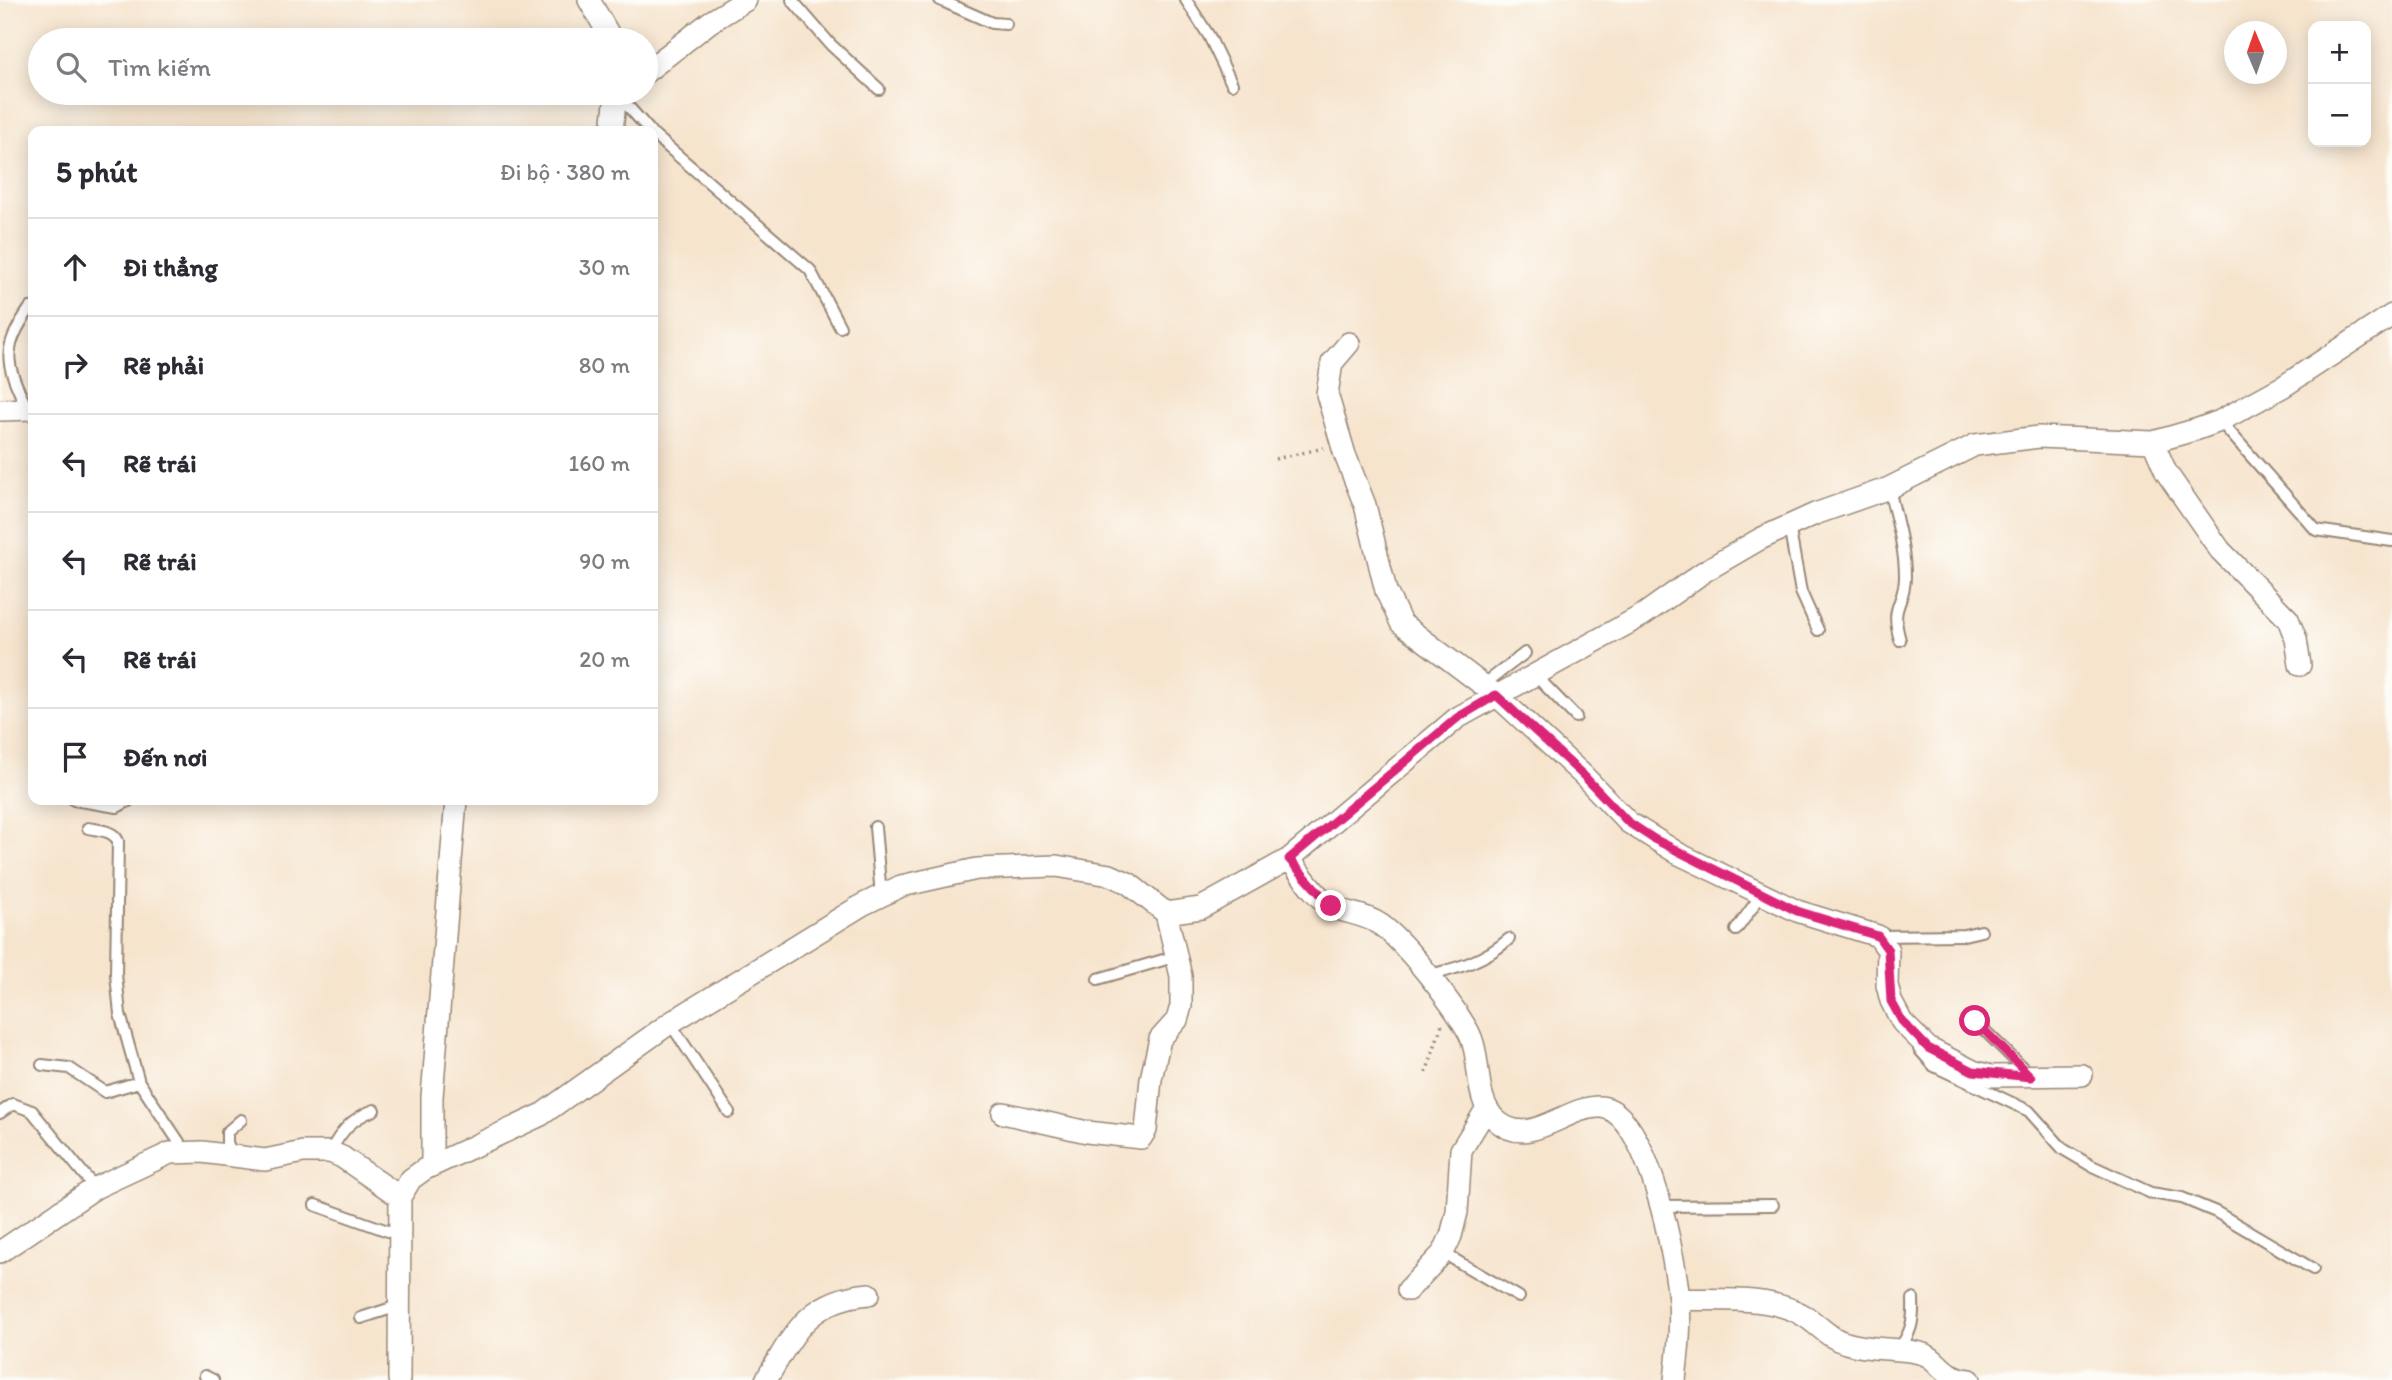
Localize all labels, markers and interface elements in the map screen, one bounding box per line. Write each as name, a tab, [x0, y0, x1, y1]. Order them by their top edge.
north arrow	[2224, 21, 2287, 84]
map controls	[2308, 21, 2371, 147]
button: +	[2308, 21, 2371, 84]
search box	[28, 28, 658, 105]
icon: search	[52, 48, 90, 86]
text: Tìm kiếm	[108, 51, 211, 83]
button: −	[2308, 84, 2371, 147]
text: 5 phút	[56, 153, 138, 190]
text: Đi bộ · 380 m	[500, 158, 630, 186]
icon: ahead	[56, 248, 94, 286]
text: Đi thẳng	[123, 251, 218, 283]
text: 30 m	[579, 253, 630, 281]
icon: right	[56, 346, 94, 384]
text: Rẽ phải	[123, 349, 204, 381]
text: 80 m	[579, 351, 630, 379]
icon: left	[56, 444, 94, 482]
text: Rẽ trái	[123, 447, 197, 479]
text: 160 m	[568, 449, 630, 477]
icon: left	[56, 542, 94, 580]
text: Rẽ trái	[123, 545, 197, 577]
text: 90 m	[579, 547, 630, 575]
icon: left	[56, 640, 94, 678]
text: Rẽ trái	[123, 643, 197, 675]
text: 20 m	[579, 645, 630, 673]
icon: arrive	[56, 738, 94, 776]
text: Đến nơi	[123, 741, 208, 773]
route end	[1315, 890, 1346, 921]
route start	[1959, 1005, 1990, 1036]

